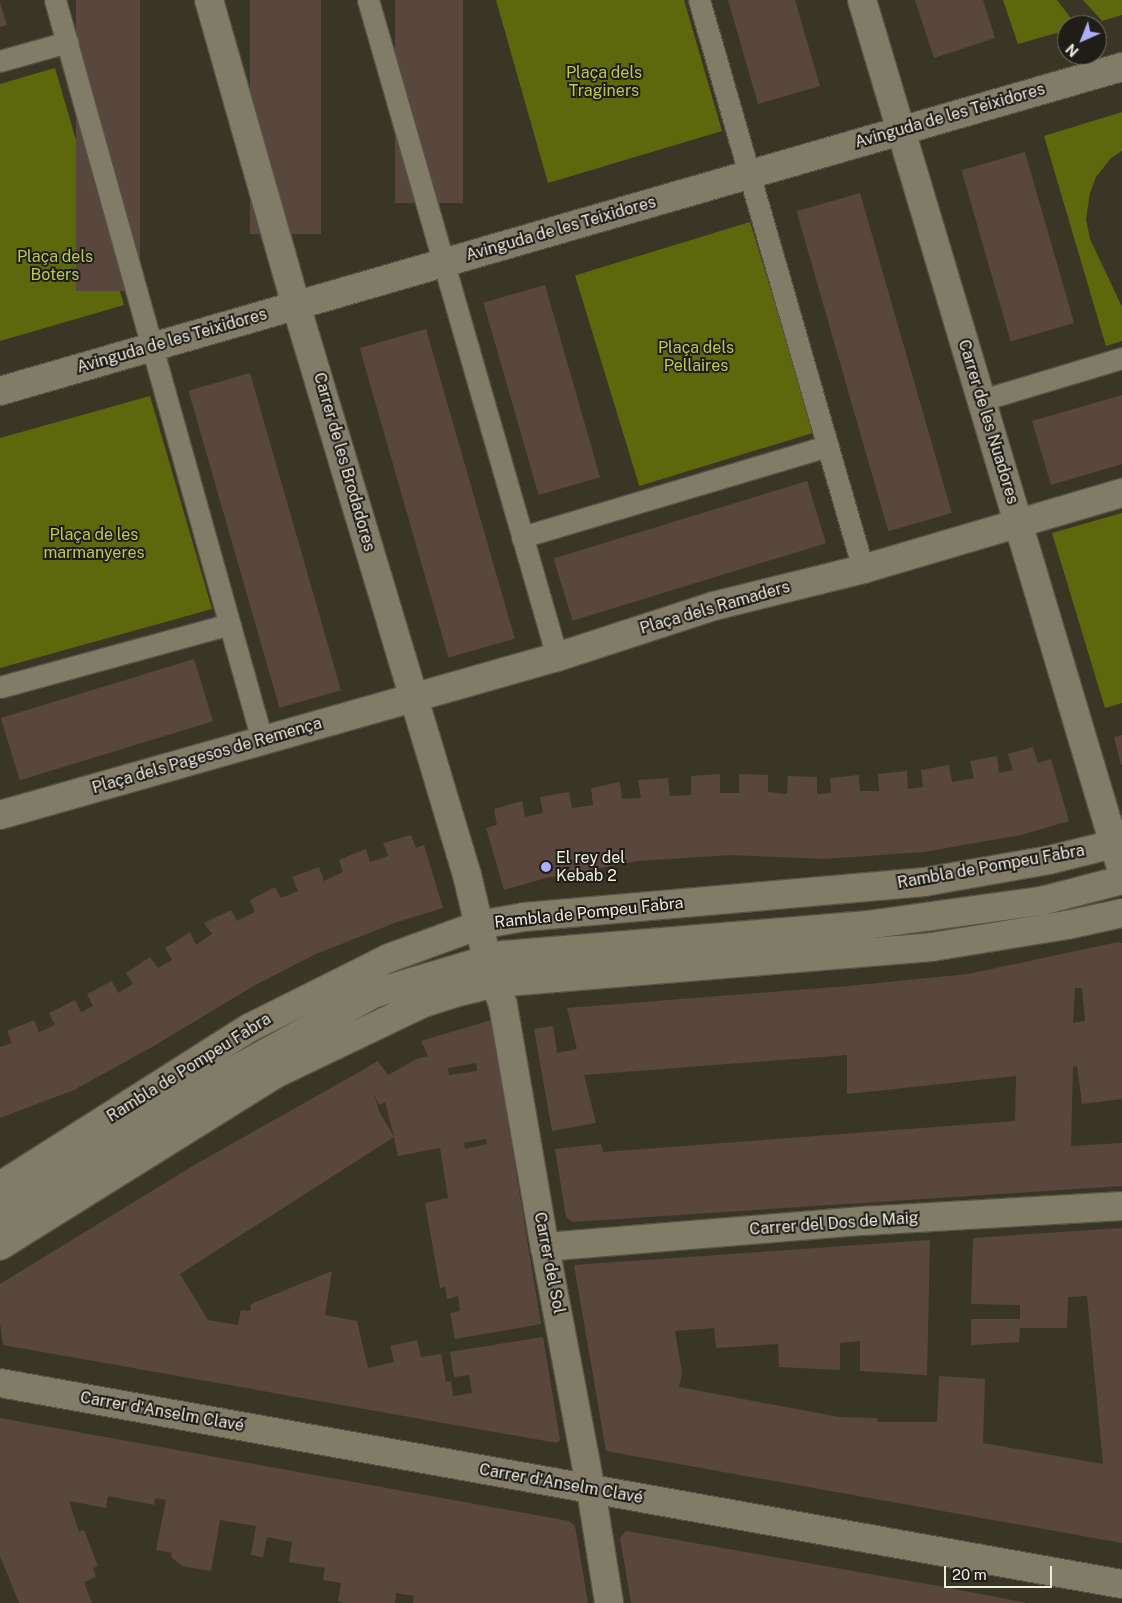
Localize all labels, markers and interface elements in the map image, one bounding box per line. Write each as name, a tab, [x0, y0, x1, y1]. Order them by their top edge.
north arrow	[1057, 15, 1107, 65]
text: N	[1063, 41, 1082, 60]
park label: Plaça dels Traginers	[566, 63, 642, 101]
street label: Avinguda de les Teixidores	[853, 80, 1047, 152]
street label: Avinguda de les Teixidores	[464, 193, 658, 265]
park label: Plaça dels Boters	[17, 247, 93, 285]
street label: Avinguda de les Teixidores	[75, 305, 269, 377]
street label: Carrer de les Nuadores	[954, 337, 1022, 507]
park label: Plaça dels Pellaires	[658, 338, 734, 376]
street label: Carrer de les Brodadores	[309, 370, 379, 554]
park label: Plaça de les marmanyeres	[43, 525, 145, 563]
street label: Plaça dels Ramaders	[638, 577, 792, 639]
street label: Plaça dels Pagesos de Remença	[90, 714, 324, 798]
street label: Rambla de Pompeu Fabra	[896, 841, 1086, 893]
place label: El rey del Kebab 2	[556, 848, 625, 886]
marker: El rey del Kebab 2	[540, 861, 552, 873]
street label: Rambla de Pompeu Fabra	[493, 894, 685, 932]
street label: Rambla de Pompeu Fabra	[103, 1009, 275, 1127]
street label: Carrer del Dos de Maig	[748, 1208, 920, 1240]
street label: Carrer del Sol	[530, 1210, 568, 1316]
street label: Carrer d'Anselm Clavé	[78, 1388, 246, 1436]
street label: Carrer d'Anselm Clavé	[477, 1460, 645, 1508]
scale bar	[947, 1556, 1054, 1588]
text: 20 m	[952, 1566, 987, 1583]

